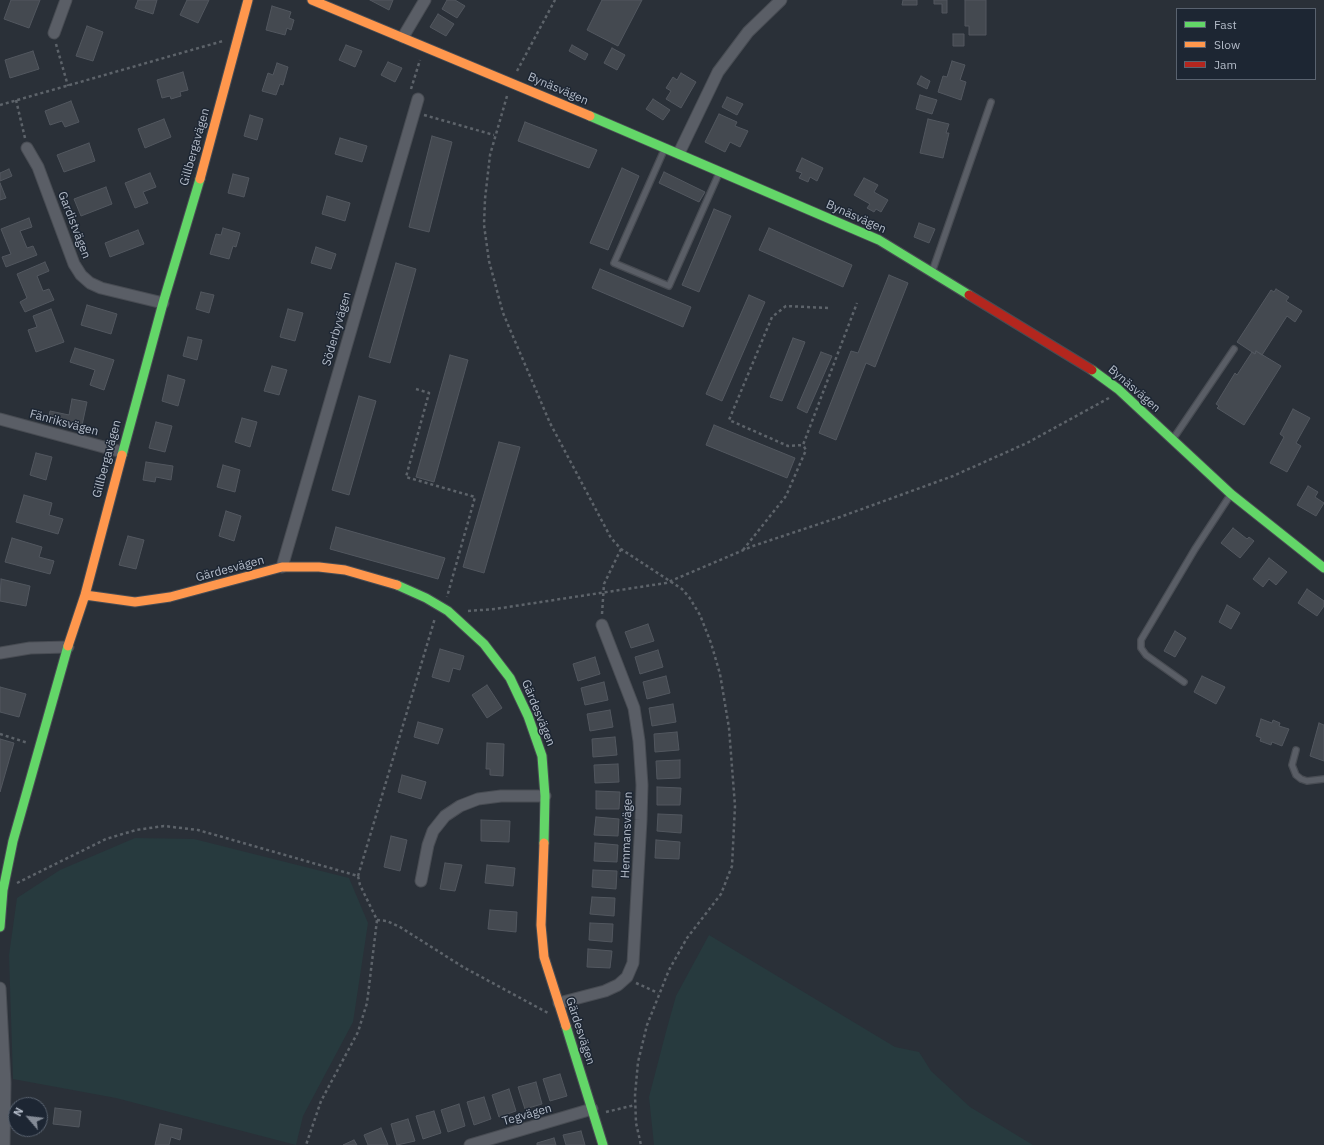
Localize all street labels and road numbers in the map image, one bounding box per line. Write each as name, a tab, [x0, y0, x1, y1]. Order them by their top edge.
street label: Bynäsvägen	[526, 70, 590, 108]
street label: Gillbergavägen	[177, 107, 213, 187]
street label: Gardistvägen	[55, 189, 93, 261]
street label: Bynäsvägen	[824, 197, 888, 237]
street label: Söderbyvägen	[320, 290, 354, 368]
street label: Bynäsvägen	[1105, 362, 1163, 416]
street label: Fänriksvägen	[28, 407, 100, 439]
street label: Gillbergavägen	[90, 419, 124, 499]
street label: Gärdesvägen	[194, 553, 266, 585]
street label: Gärdesvägen	[518, 678, 558, 748]
street label: Hemmansvägen	[618, 791, 636, 879]
street label: Gärdesvägen	[562, 995, 598, 1067]
street label: Tegvägen	[501, 1101, 553, 1129]

